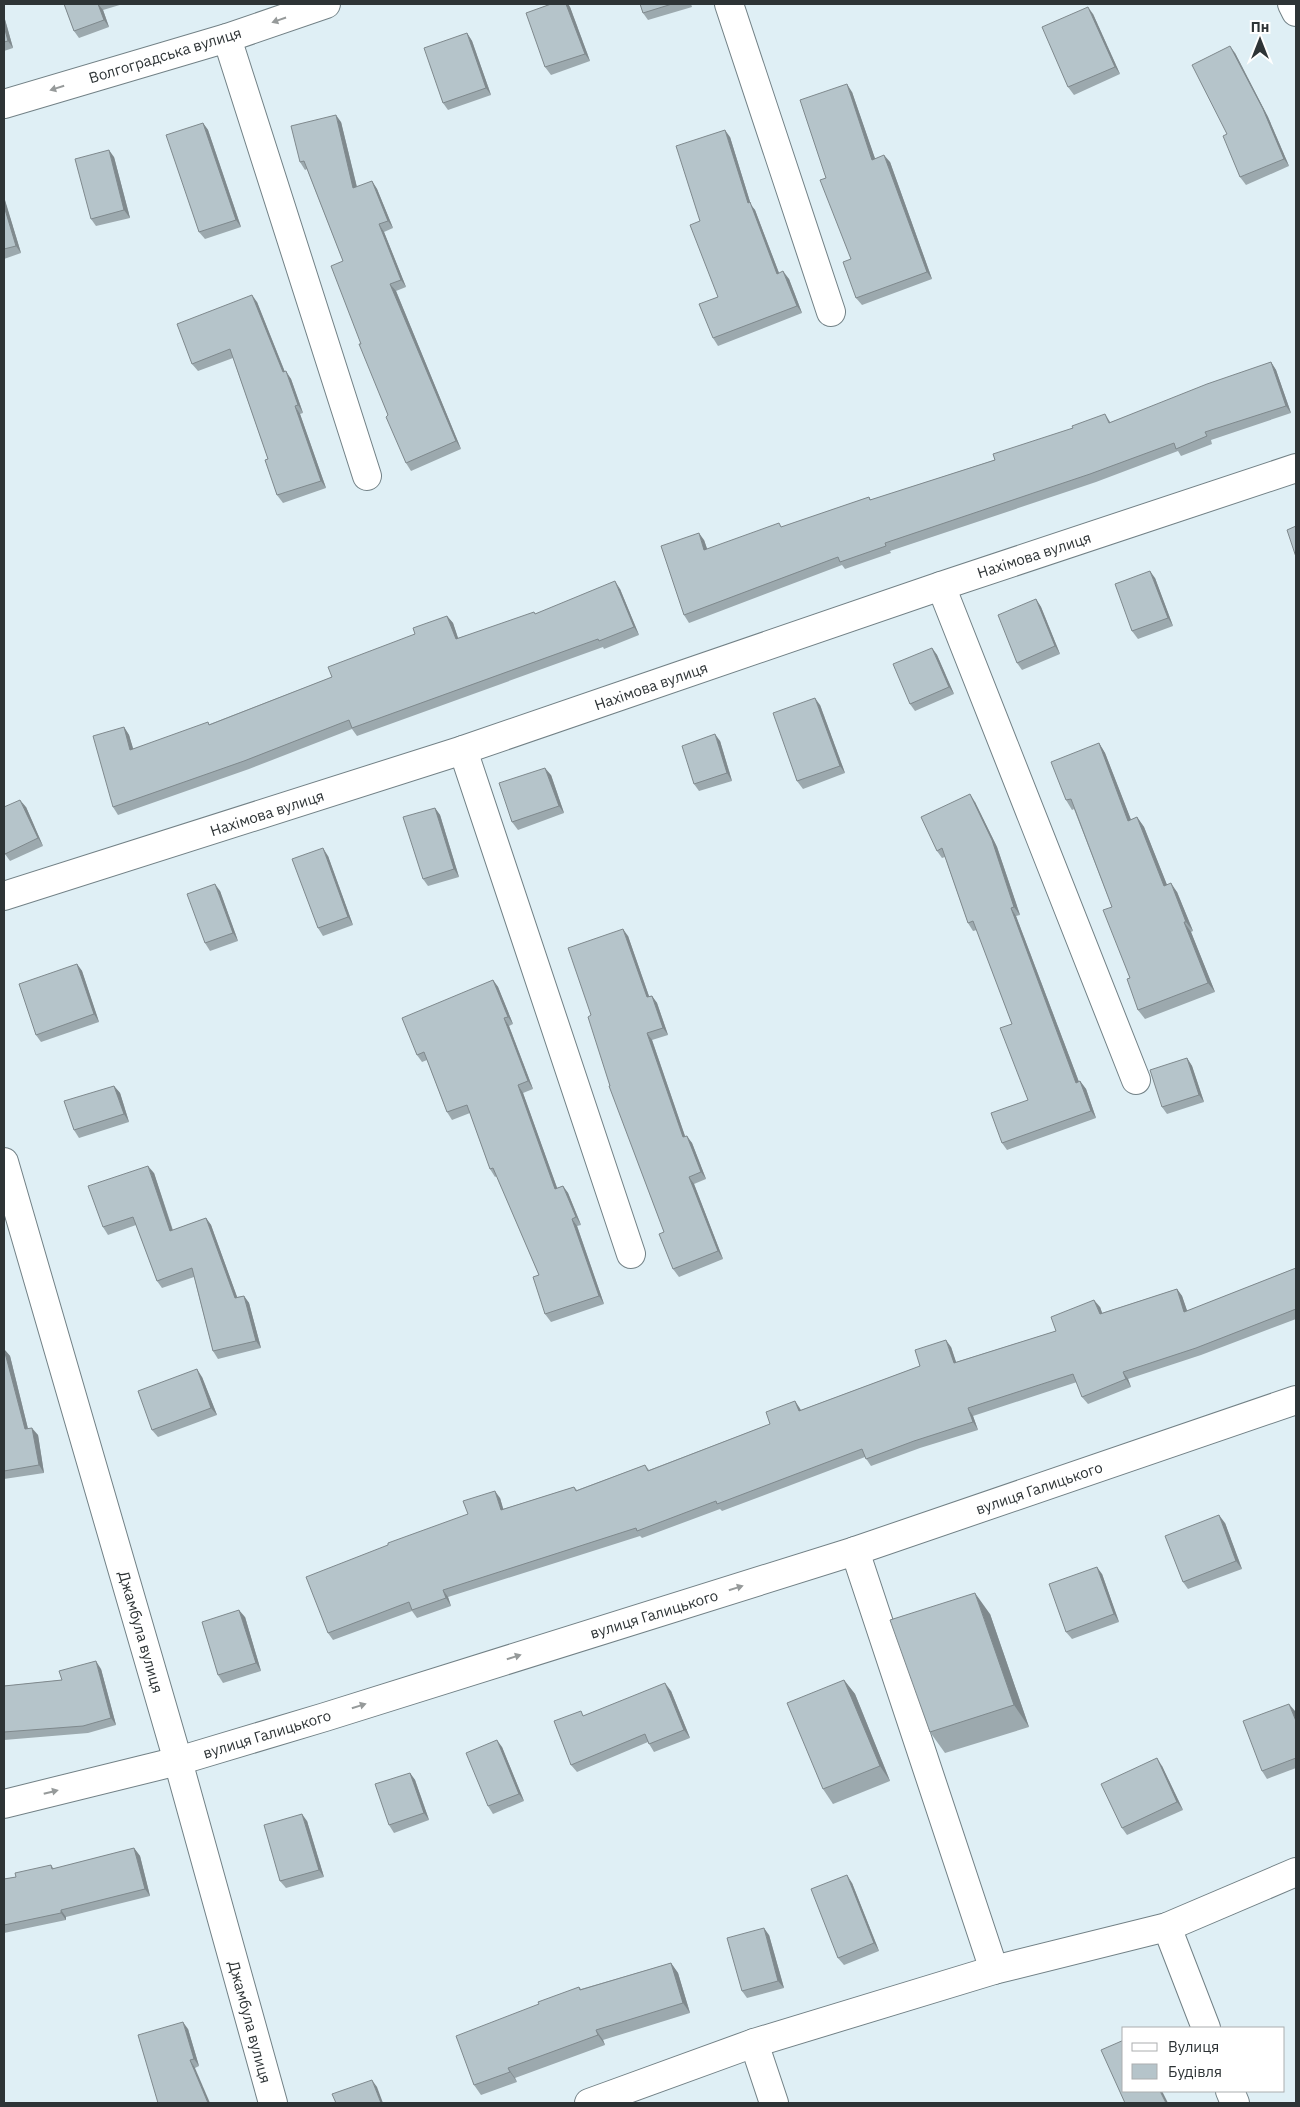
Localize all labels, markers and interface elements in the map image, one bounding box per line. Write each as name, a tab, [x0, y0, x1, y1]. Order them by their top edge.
north arrow	[1235, 15, 1285, 65]
one-way arrow	[272, 16, 287, 24]
text: Пн	[1251, 18, 1269, 36]
street label: Волгоградська вулиця	[86, 23, 244, 87]
one-way arrow	[50, 84, 65, 92]
street label: Нахімова вулиця	[975, 528, 1093, 582]
street label: Нахімова вулиця	[592, 658, 710, 714]
street label: Нахімова вулиця	[208, 786, 326, 840]
street label: вулиця Галицького	[973, 1457, 1105, 1519]
street label: Джамбула вулиця	[114, 1569, 168, 1695]
one-way arrow	[729, 1584, 744, 1592]
street label: вулиця Галицького	[588, 1585, 720, 1643]
one-way arrow	[507, 1653, 522, 1661]
one-way arrow	[352, 1702, 367, 1710]
street label: вулиця Галицького	[201, 1705, 333, 1763]
one-way arrow	[44, 1788, 59, 1796]
street label: Джамбула вулиця	[224, 1959, 276, 2085]
legend	[1122, 2027, 1285, 2092]
text: Вулиця	[1168, 2037, 1219, 2056]
text: Будівля	[1168, 2062, 1222, 2081]

